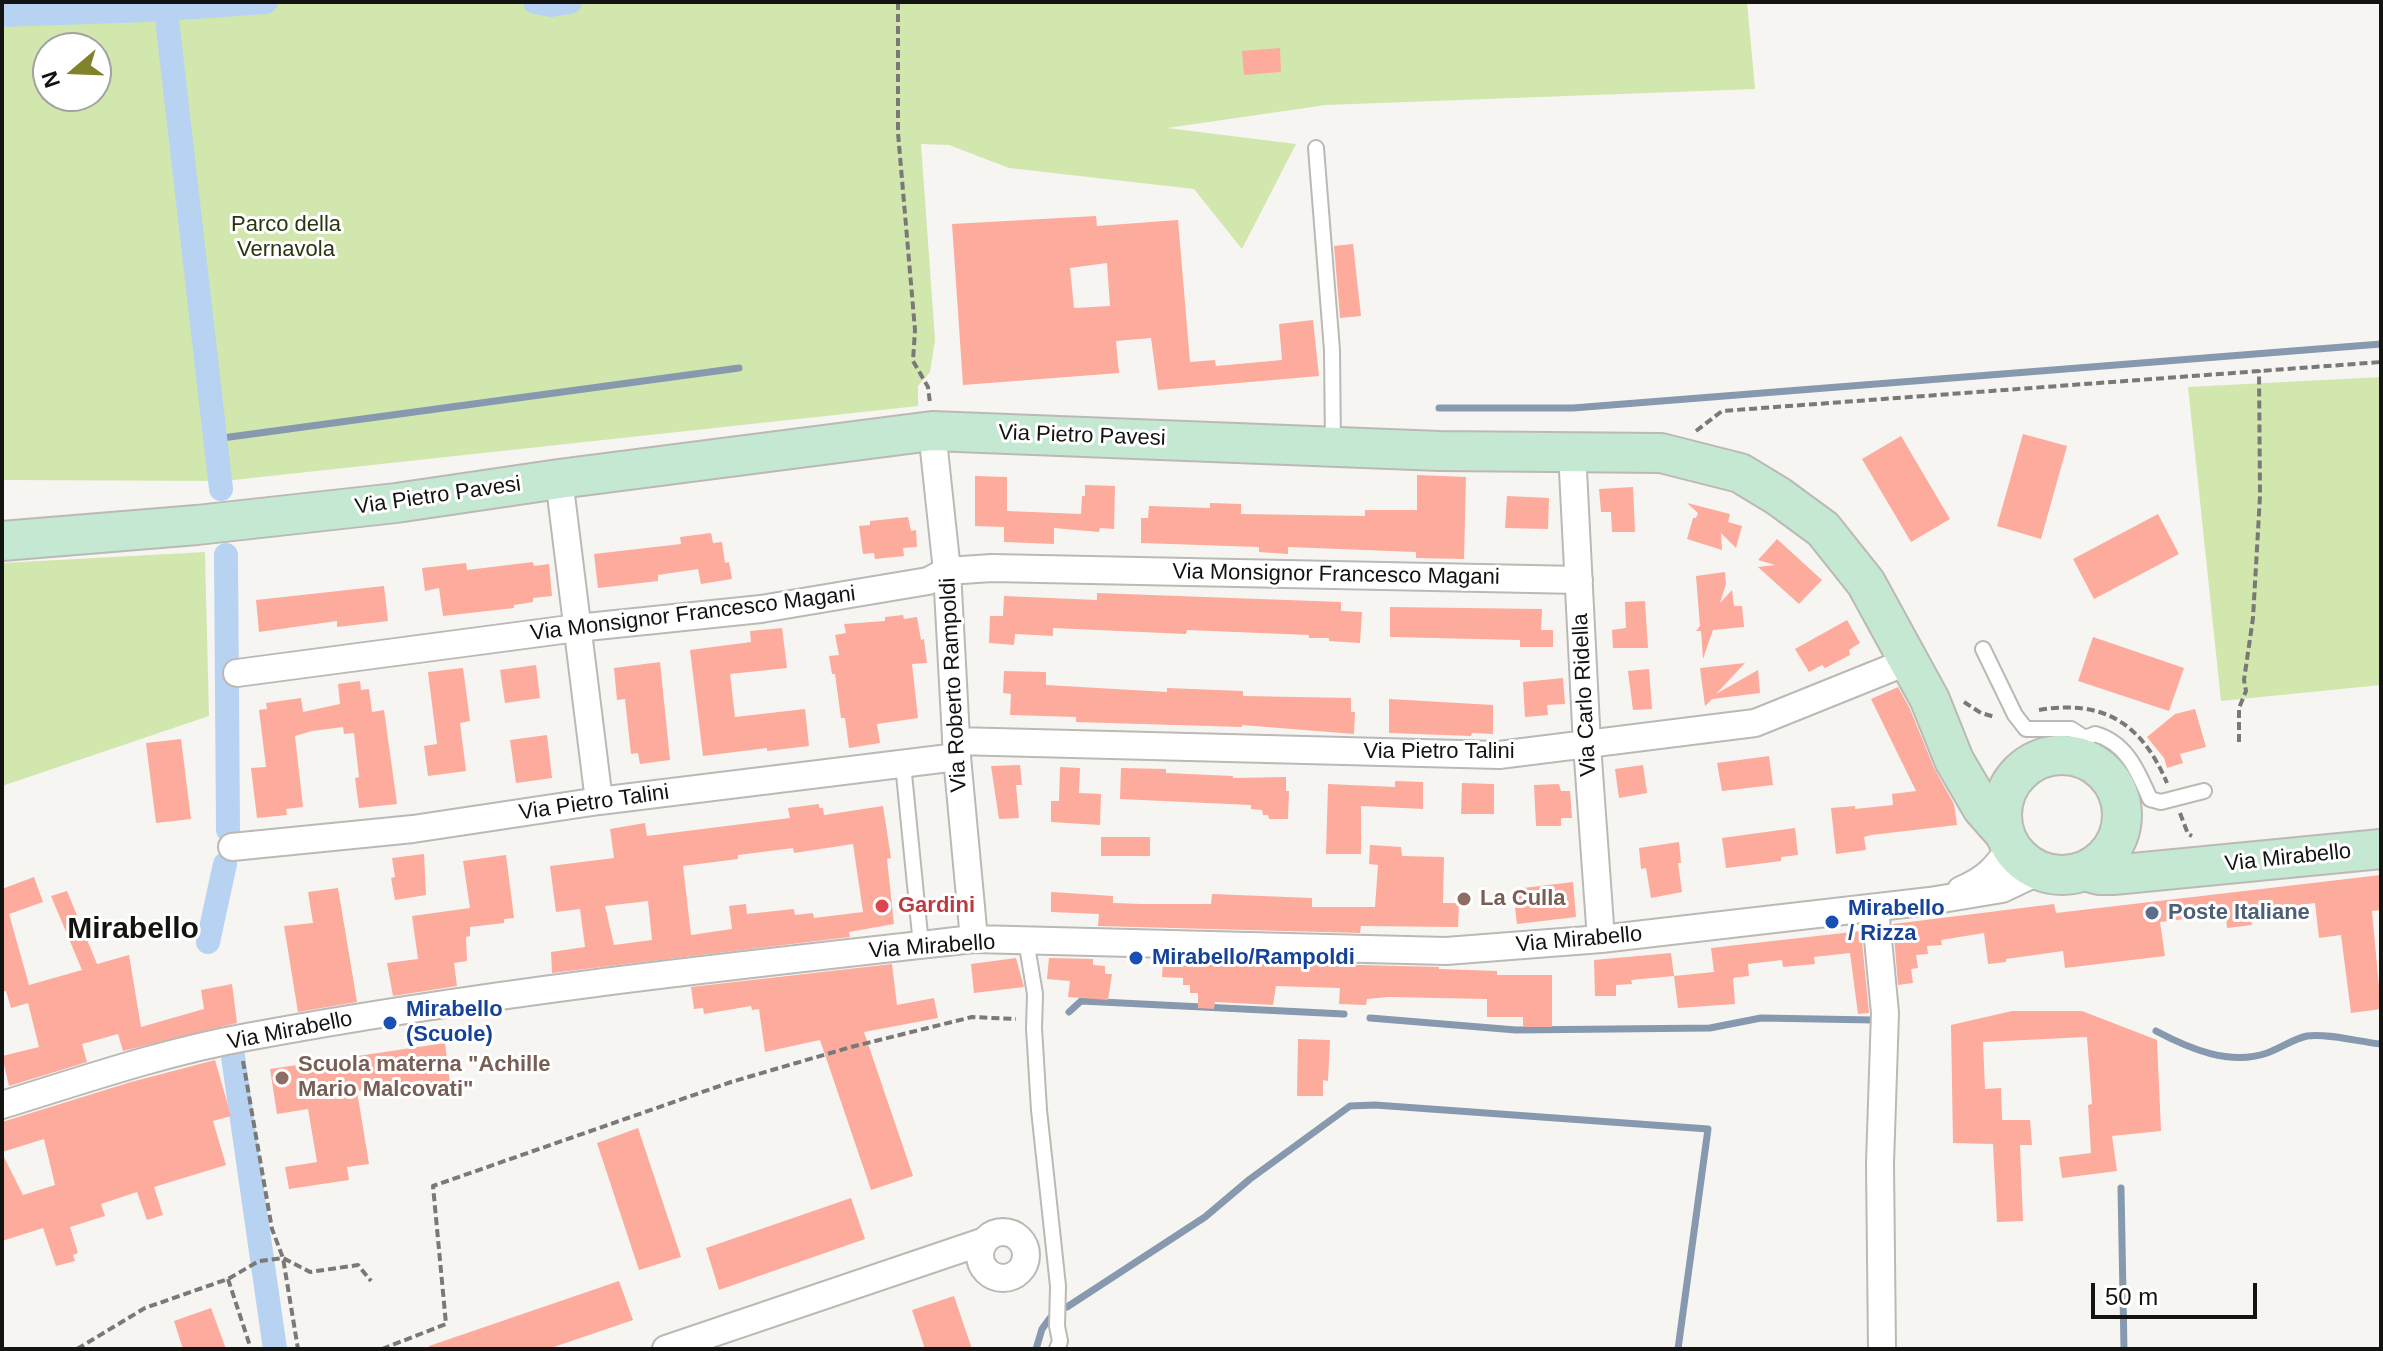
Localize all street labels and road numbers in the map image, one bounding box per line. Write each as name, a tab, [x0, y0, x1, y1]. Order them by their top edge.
street label: Via Pietro Pavesi	[998, 420, 1166, 452]
street label: Via Pietro Pavesi	[353, 471, 523, 521]
street label: Via Monsignor Francesco Magani	[1172, 559, 1500, 591]
street label: Via Roberto Rampoldi	[935, 577, 973, 793]
street label: Via Monsignor Francesco Magani	[529, 581, 857, 647]
street label: Via Carlo Ridella	[1568, 613, 1602, 777]
street label: Via Pietro Talini	[1363, 739, 1515, 765]
street label: Via Pietro Talini	[517, 779, 671, 827]
street label: Via Mirabello	[2224, 838, 2352, 878]
street label: Via Mirabello	[1515, 921, 1643, 959]
street label: Via Mirabello	[868, 929, 996, 965]
street label: Via Mirabello	[225, 1006, 355, 1056]

